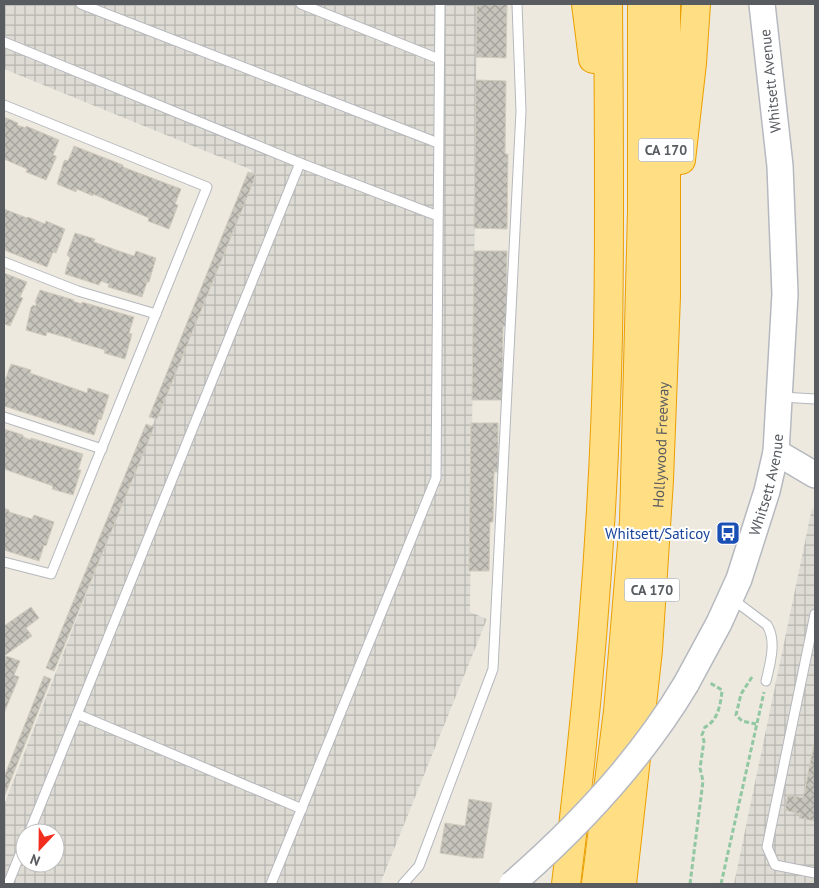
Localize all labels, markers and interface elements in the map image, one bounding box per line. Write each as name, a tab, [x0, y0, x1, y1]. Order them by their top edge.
street label: Whitsett Avenue	[755, 28, 785, 134]
road number: CA 170	[638, 138, 694, 162]
street label: Hollywood Freeway	[648, 381, 672, 509]
street label: Whitsett Avenue	[744, 433, 787, 538]
bus stop icon: Whitsett/Saticoy	[715, 520, 741, 546]
place label: Whitsett/Saticoy	[605, 524, 710, 543]
road number: CA 170	[624, 578, 680, 602]
north arrow	[15, 823, 65, 873]
text: N	[27, 850, 43, 870]

